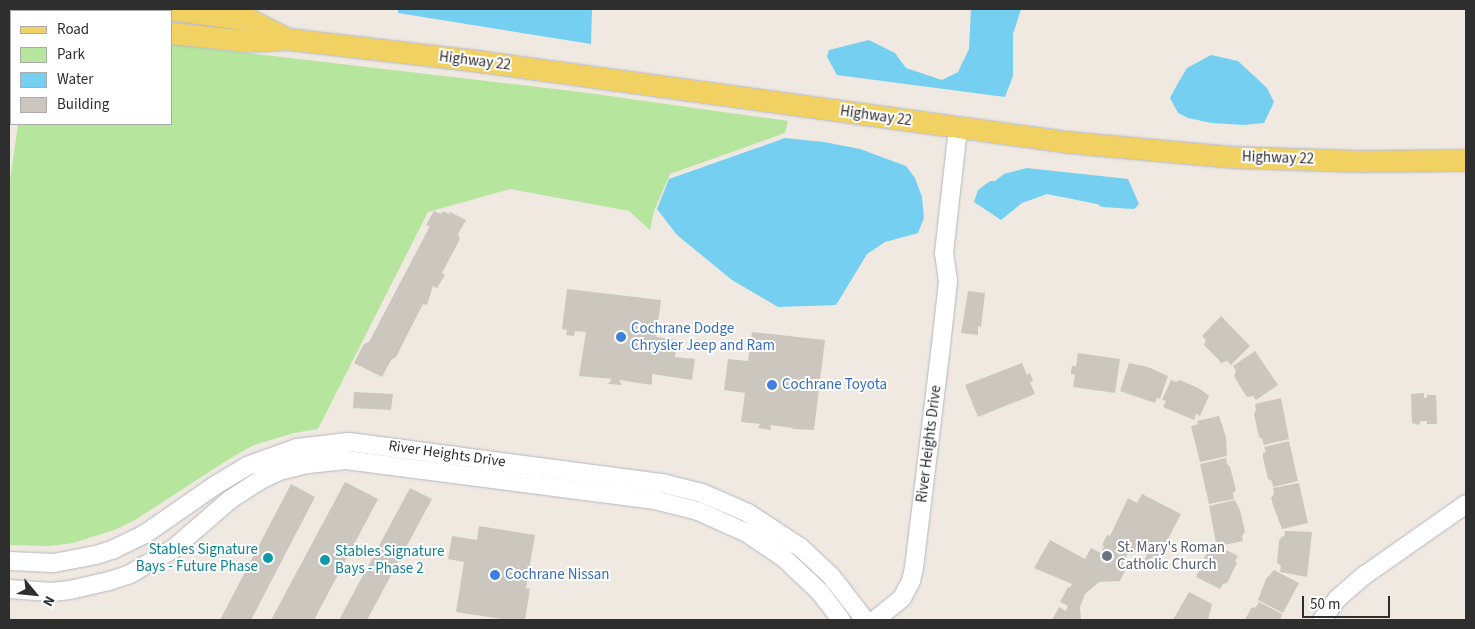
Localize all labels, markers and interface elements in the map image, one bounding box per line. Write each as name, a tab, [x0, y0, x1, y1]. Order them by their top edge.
legend	[10, 10, 172, 125]
text: Road	[57, 19, 89, 40]
text: Park	[57, 44, 85, 65]
street label: Highway 22	[438, 48, 512, 74]
text: Water	[57, 69, 93, 90]
text: Building	[57, 94, 109, 115]
street label: Highway 22	[839, 102, 913, 130]
street label: Highway 22	[1242, 148, 1314, 168]
place label: Cochrane Dodge Chrysler Jeep and Ram	[631, 319, 775, 354]
marker: Cochrane Dodge Chrysler Jeep and Ram	[615, 331, 627, 343]
place label: Cochrane Toyota	[782, 376, 887, 394]
marker: Cochrane Toyota	[766, 379, 778, 391]
street label: River Heights Drive	[913, 384, 945, 504]
street label: River Heights Drive	[387, 437, 507, 471]
place label: St. Mary's Roman Catholic Church	[1117, 538, 1225, 573]
place label: Stables Signature Bays - Future Phase	[136, 540, 258, 575]
place label: Stables Signature Bays - Phase 2	[335, 542, 444, 577]
marker: St. Mary's Roman Catholic Church	[1101, 550, 1113, 562]
marker: Stables Signature Bays - Future Phase	[262, 552, 274, 564]
marker: Stables Signature Bays - Phase 2	[319, 554, 331, 566]
place label: Cochrane Nissan	[505, 566, 609, 584]
north arrow	[10, 569, 60, 619]
marker: Cochrane Nissan	[489, 569, 501, 581]
scale bar	[1305, 586, 1392, 618]
text: N	[37, 592, 59, 610]
text: 50 m	[1310, 594, 1340, 615]

